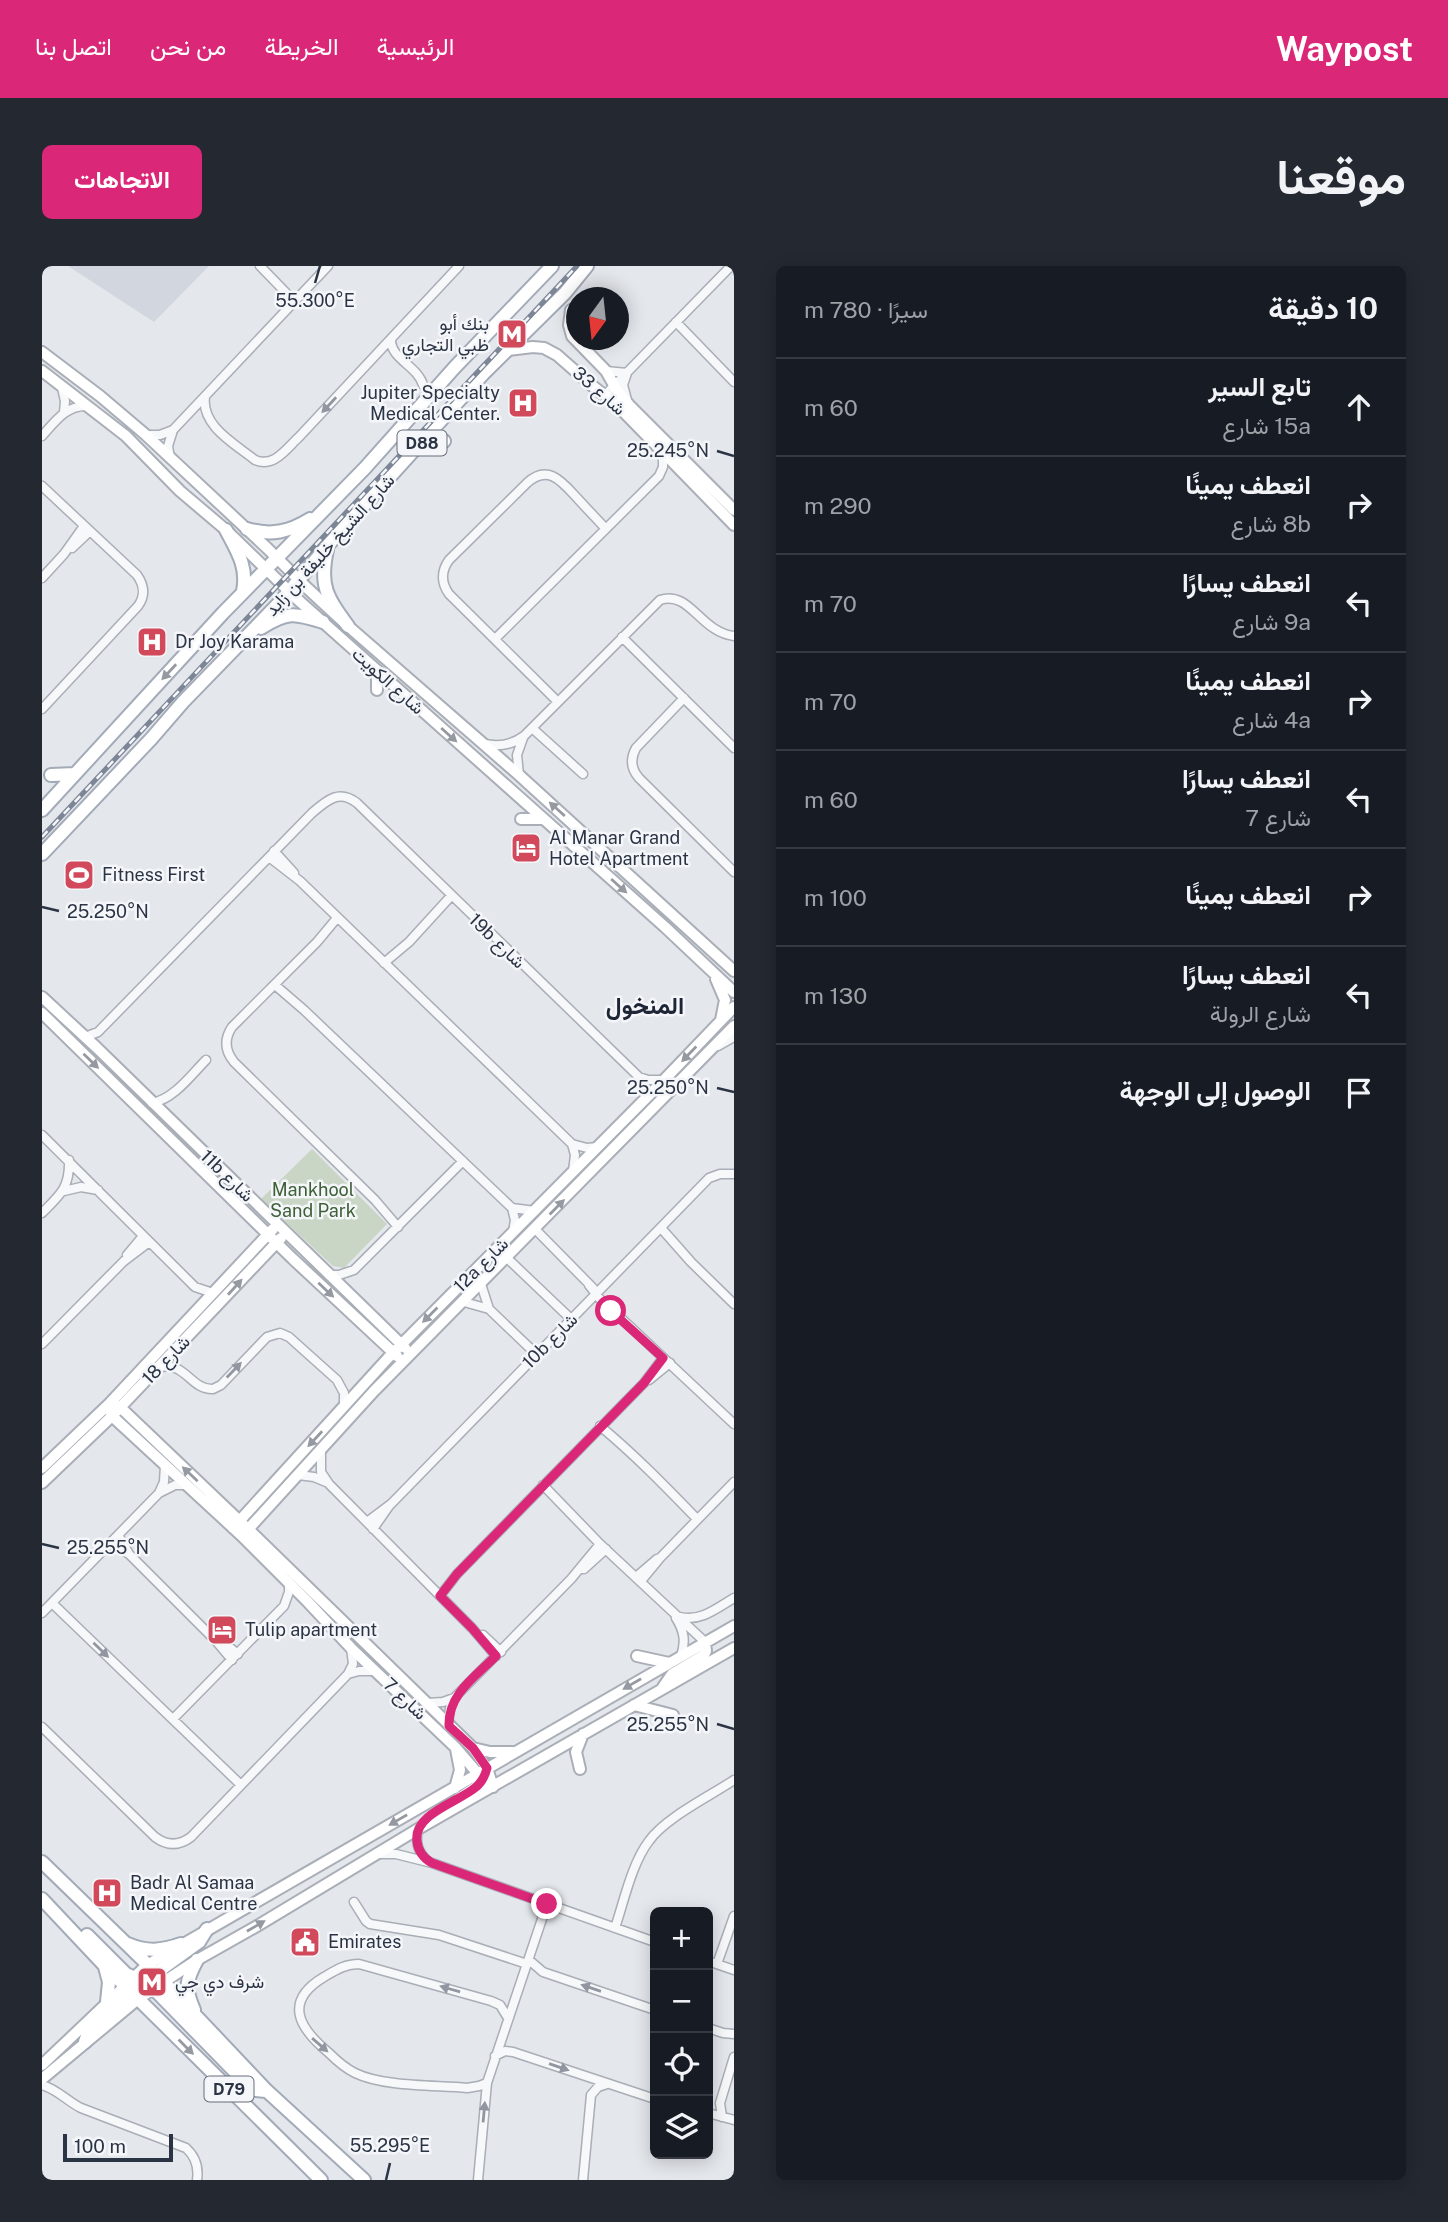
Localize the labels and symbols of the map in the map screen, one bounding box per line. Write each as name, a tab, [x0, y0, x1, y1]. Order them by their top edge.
north arrow	[566, 287, 629, 350]
text: 55.300°E	[275, 290, 355, 311]
place label: بنك أبو ظبي التجاري	[402, 313, 489, 360]
metro station icon: بنك أبو ظبي التجاري	[495, 317, 529, 351]
street label: شارع 33	[567, 362, 630, 421]
place label: Jupiter Specialty Medical Center.	[360, 382, 500, 424]
hospital icon: Jupiter Specialty Medical Center.	[506, 386, 540, 420]
one-way arrow	[321, 396, 337, 413]
road number: D88	[398, 430, 446, 456]
text: 25.245°N	[627, 440, 709, 461]
street label: شارع الشيخ خليفة بن زايد	[260, 470, 400, 621]
hospital icon: Dr Joy Karama	[135, 625, 169, 659]
place label: Dr Joy Karama	[175, 631, 294, 652]
street label: شارع الكويت	[347, 643, 429, 720]
one-way arrow	[161, 663, 177, 681]
one-way arrow	[440, 727, 458, 743]
one-way arrow	[548, 801, 566, 817]
place label: Al Manar Grand Hotel Apartment	[549, 827, 689, 869]
hotel icon: Al Manar Grand Hotel Apartment	[509, 831, 543, 865]
sports icon: Fitness First	[62, 858, 96, 892]
place label: Fitness First	[102, 864, 205, 885]
one-way arrow	[610, 878, 628, 894]
text: 25.250°N	[67, 901, 149, 922]
street label: 19b شارع	[464, 909, 530, 974]
district label: المنخول	[606, 991, 684, 1021]
one-way arrow	[681, 1045, 697, 1062]
one-way arrow	[82, 1052, 99, 1069]
text: 25.250°N	[627, 1077, 709, 1098]
street label: 11b شارع	[195, 1145, 258, 1208]
park label: Mankhool Sand Park	[270, 1179, 356, 1221]
one-way arrow	[548, 1199, 565, 1215]
street label: 12a شارع	[449, 1233, 514, 1298]
one-way arrow	[226, 1279, 242, 1296]
one-way arrow	[317, 1281, 334, 1297]
route start	[595, 1295, 626, 1326]
one-way arrow	[422, 1307, 439, 1324]
street label: 10b شارع	[518, 1309, 583, 1374]
street label: شارع 18	[137, 1331, 195, 1390]
one-way arrow	[226, 1362, 243, 1379]
one-way arrow	[307, 1430, 323, 1447]
one-way arrow	[182, 1466, 199, 1482]
text: 25.255°N	[67, 1537, 149, 1558]
hotel icon: Tulip apartment	[205, 1613, 239, 1647]
place label: Tulip apartment	[245, 1619, 377, 1640]
one-way arrow	[92, 1642, 109, 1658]
street label: شارع 7	[378, 1673, 431, 1725]
one-way arrow	[623, 1678, 642, 1690]
text: 25.255°N	[627, 1714, 709, 1735]
one-way arrow	[389, 1814, 408, 1826]
place label: Badr Al Samaa Medical Centre	[130, 1872, 257, 1914]
hospital icon: Badr Al Samaa Medical Centre	[90, 1876, 124, 1910]
route end	[531, 1888, 562, 1919]
one-way arrow	[247, 1920, 266, 1932]
public building icon: Emirates	[288, 1925, 322, 1959]
place label: Emirates	[328, 1931, 401, 1952]
metro station icon: شرف دي جي	[135, 1965, 169, 1999]
place label: شرف دي جي	[175, 1971, 264, 1997]
one-way arrow	[580, 1982, 601, 1993]
one-way arrow	[439, 1983, 461, 1994]
one-way arrow	[311, 2037, 328, 2052]
one-way arrow	[178, 2038, 195, 2055]
one-way arrow	[549, 2062, 570, 2073]
road number: D79	[204, 2077, 254, 2102]
one-way arrow	[478, 2101, 489, 2123]
scale bar	[63, 2131, 173, 2163]
text: 55.295°E	[350, 2135, 430, 2156]

